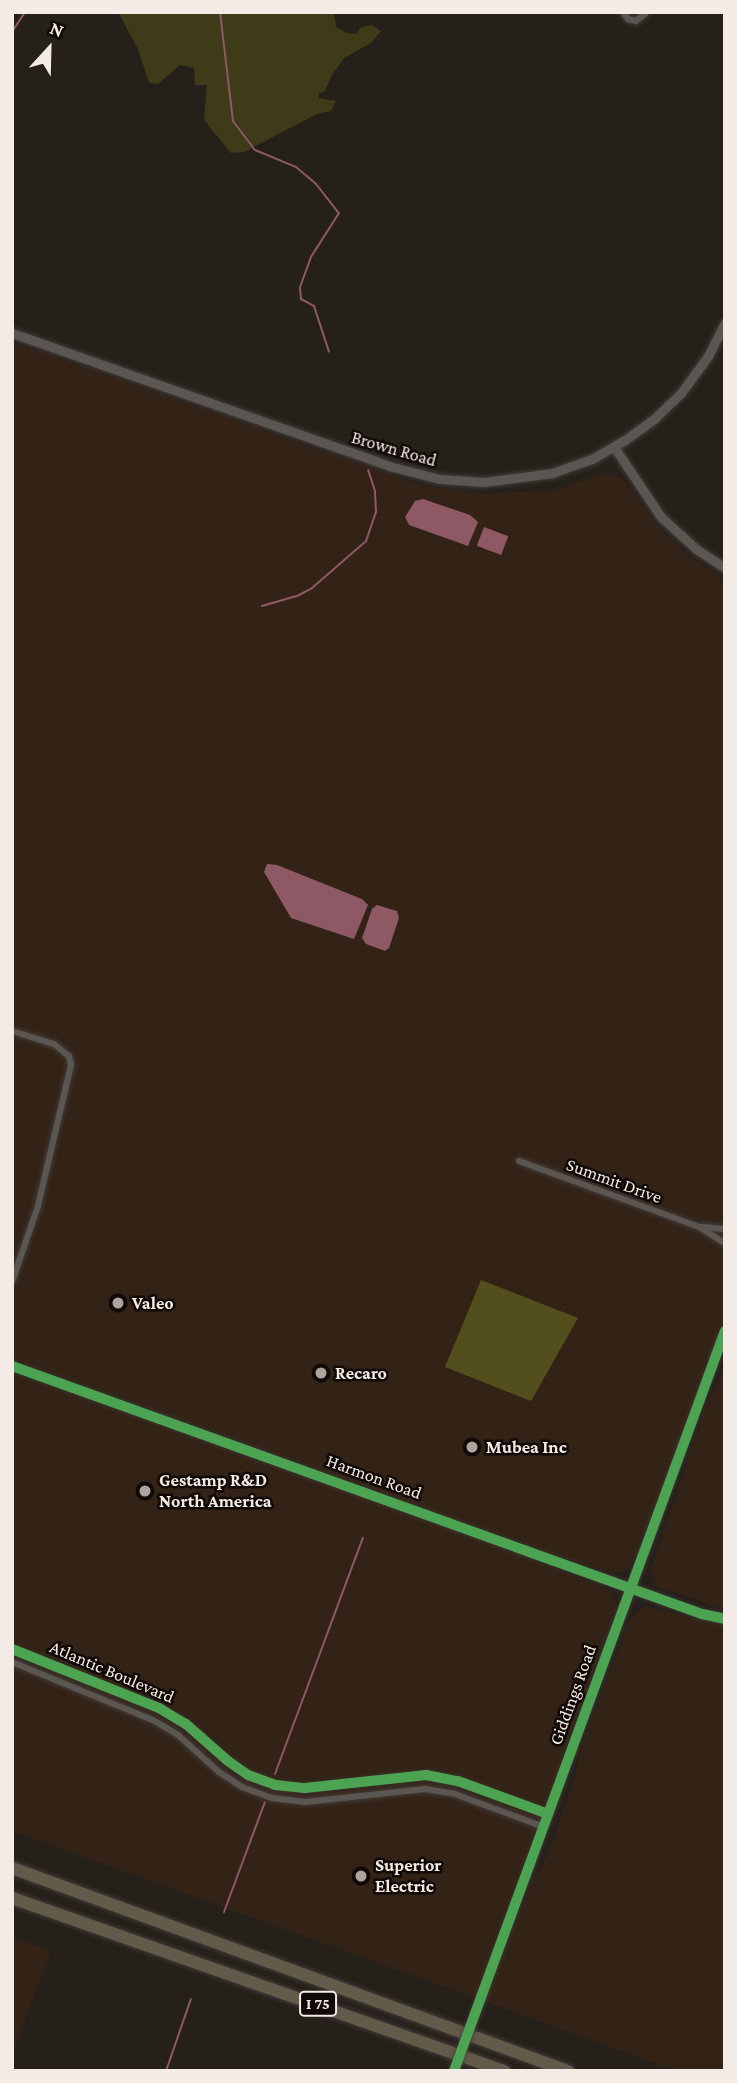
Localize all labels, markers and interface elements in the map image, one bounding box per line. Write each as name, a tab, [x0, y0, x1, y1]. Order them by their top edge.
north arrow	[14, 14, 84, 84]
text: N	[47, 17, 67, 41]
street label: Brown Road	[349, 427, 439, 471]
street label: Summit Drive	[563, 1154, 665, 1208]
place label: Valeo	[132, 1292, 174, 1314]
marker: Valeo	[110, 1295, 126, 1311]
place label: Recaro	[335, 1362, 387, 1384]
marker: Recaro	[313, 1365, 329, 1381]
place label: Mubea Inc	[486, 1436, 567, 1458]
marker: Mubea Inc	[464, 1439, 480, 1455]
street label: Harmon Road	[324, 1450, 424, 1504]
place label: Gestamp R&D North America	[159, 1470, 272, 1512]
marker: Gestamp R&D North America	[137, 1483, 153, 1499]
street label: Atlantic Boulevard	[46, 1636, 178, 1708]
street label: Giddings Road	[545, 1642, 601, 1748]
place label: Superior Electric	[375, 1855, 441, 1898]
marker: Superior Electric	[353, 1868, 369, 1884]
road number: I 75	[299, 1992, 337, 2016]

